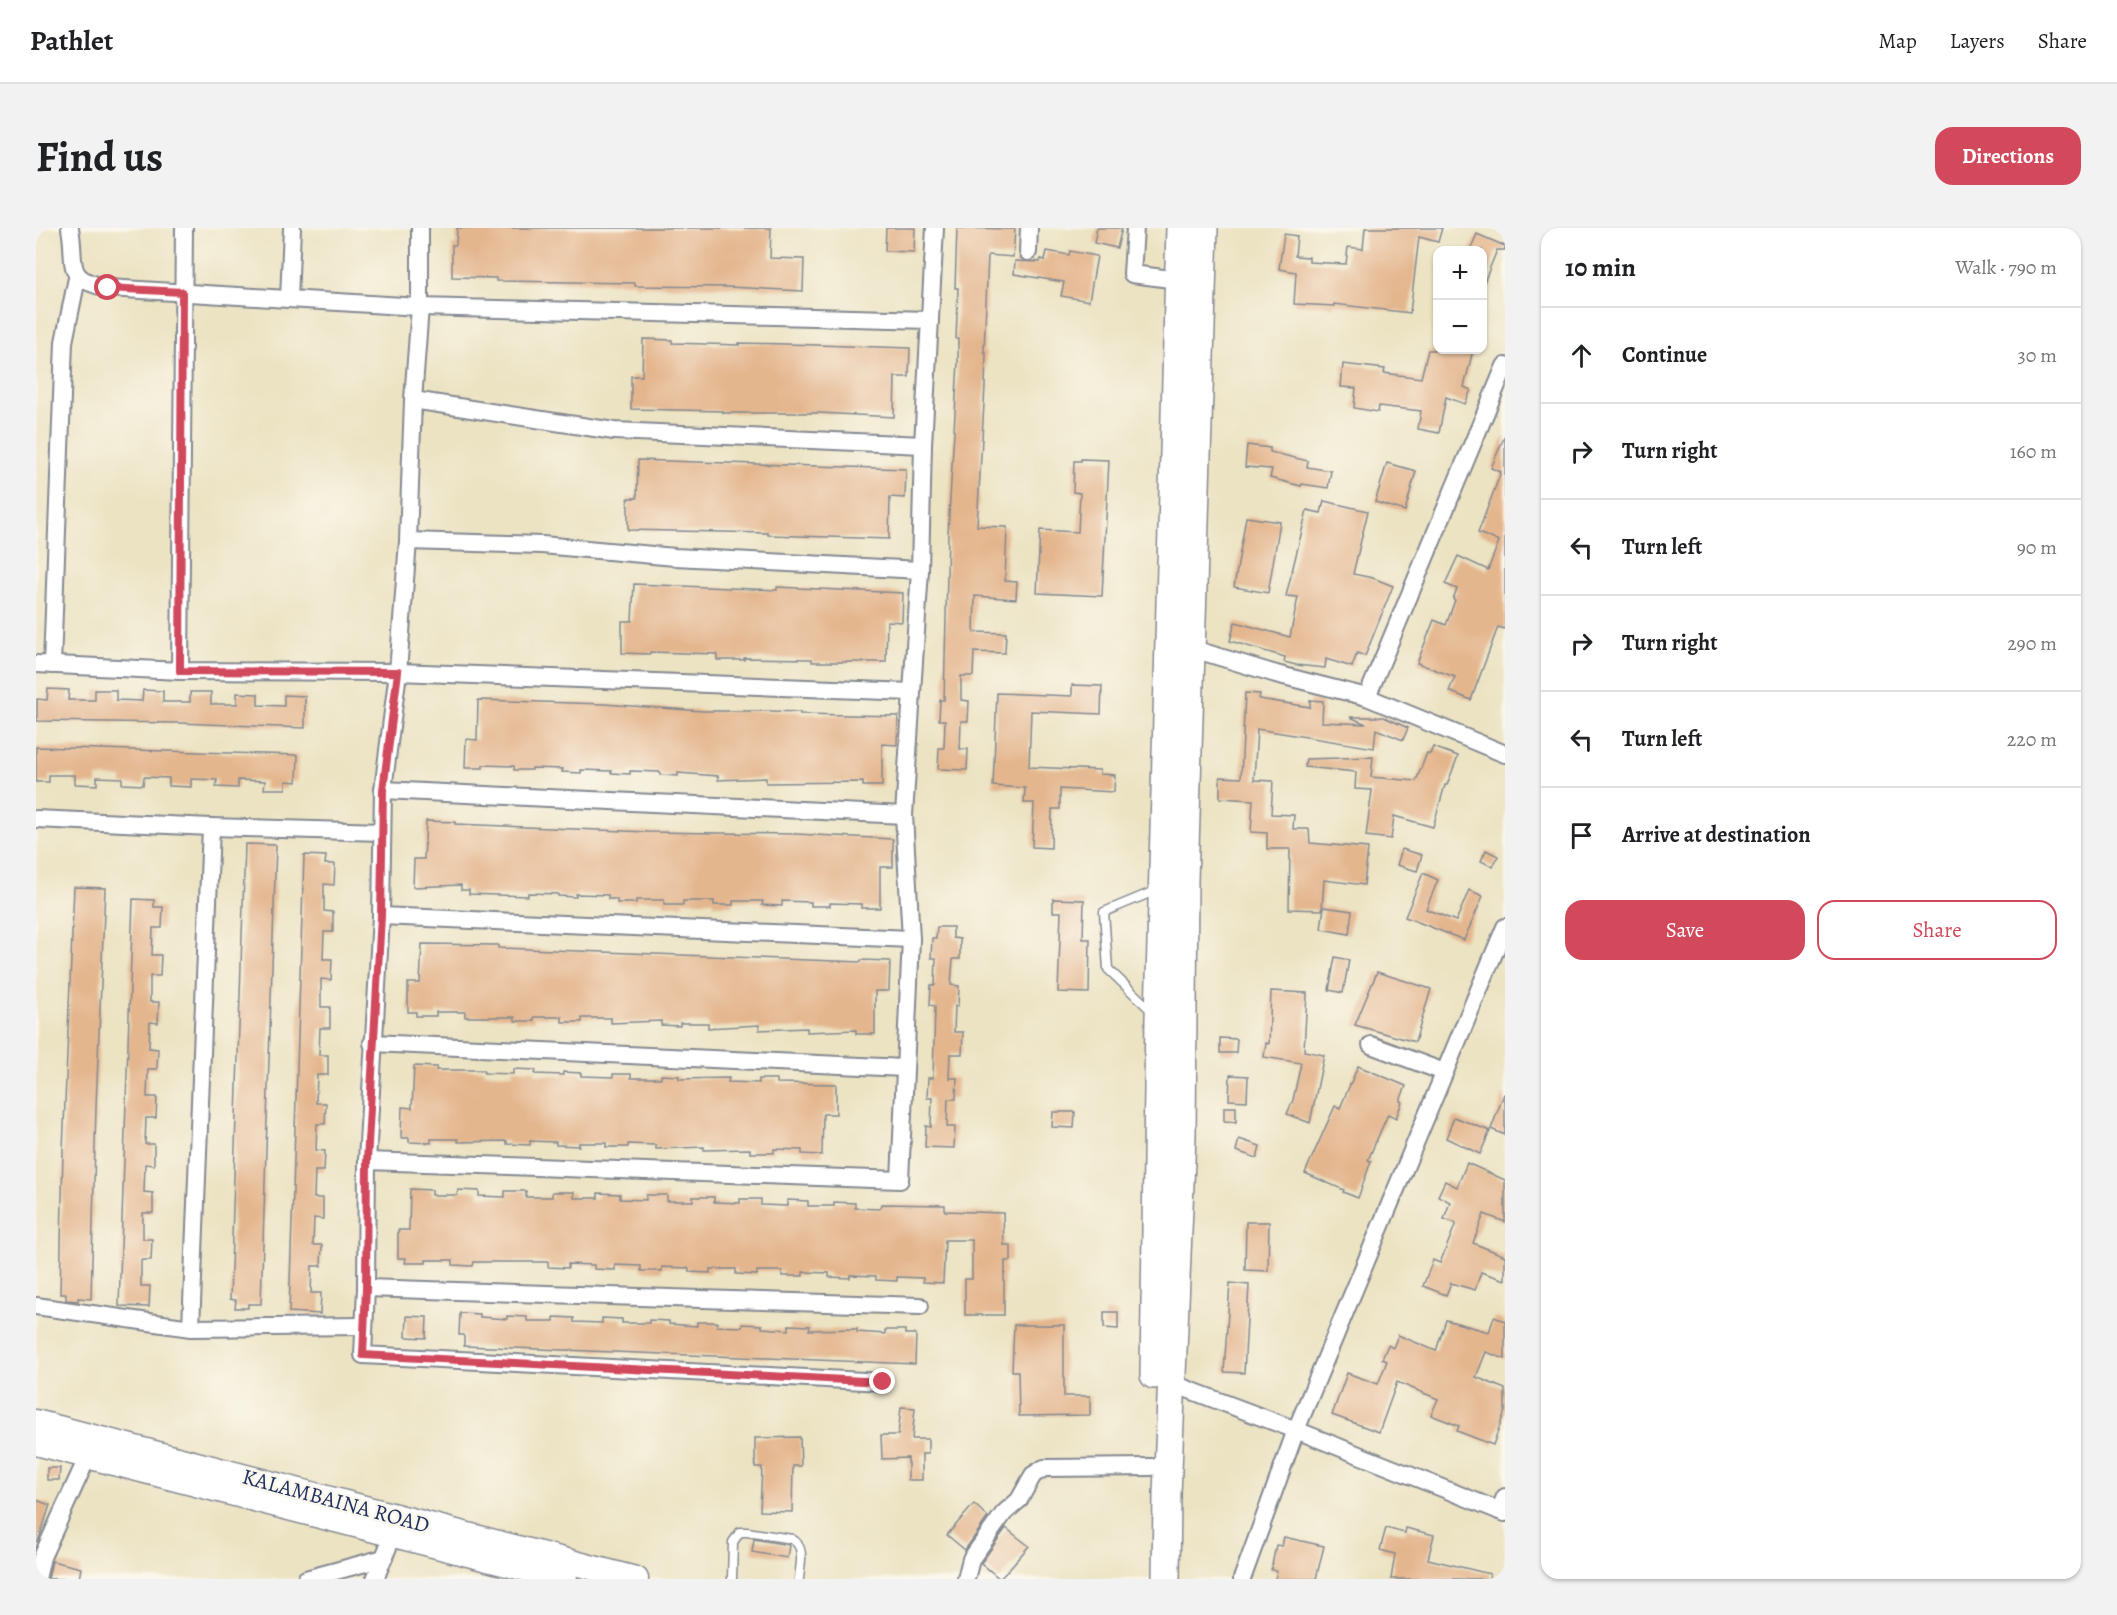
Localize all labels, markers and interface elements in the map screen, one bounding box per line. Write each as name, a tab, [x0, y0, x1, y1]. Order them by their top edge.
text: Pathlet	[30, 22, 113, 60]
text: Map	[1878, 27, 1917, 55]
text: Layers	[1950, 27, 2005, 55]
text: Share	[2038, 27, 2087, 55]
button: Directions	[1935, 127, 2081, 185]
text: Find us	[36, 128, 163, 185]
map controls	[1433, 246, 1487, 354]
button: +	[1433, 246, 1487, 300]
text: 10 min	[1565, 250, 1636, 285]
text: Walk · 790 m	[1955, 254, 2057, 281]
route start	[94, 274, 120, 300]
button: −	[1433, 300, 1487, 354]
icon: ahead	[1565, 339, 1598, 372]
text: Continue	[1622, 340, 1707, 370]
text: 30 m	[2017, 342, 2057, 369]
icon: right	[1565, 435, 1598, 468]
text: Turn right	[1622, 436, 1718, 466]
text: 160 m	[2010, 438, 2057, 465]
icon: left	[1565, 531, 1598, 564]
text: Turn left	[1622, 532, 1702, 562]
text: 90 m	[2017, 534, 2057, 561]
icon: right	[1565, 627, 1598, 660]
text: Turn right	[1622, 628, 1718, 658]
text: 290 m	[2007, 630, 2057, 657]
icon: left	[1565, 723, 1598, 756]
text: Turn left	[1622, 724, 1702, 754]
text: 220 m	[2007, 726, 2057, 753]
icon: arrive	[1565, 819, 1598, 852]
text: Arrive at destination	[1622, 820, 1811, 850]
button: Save	[1565, 900, 1805, 960]
button: Share	[1817, 900, 2057, 960]
route end	[869, 1368, 895, 1394]
street label: KALAMBAINA ROAD	[239, 1462, 433, 1540]

